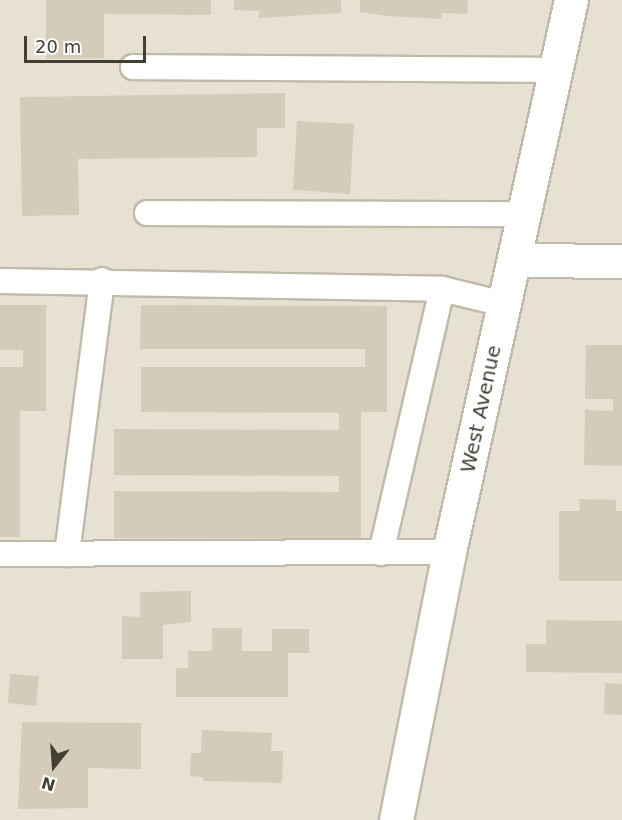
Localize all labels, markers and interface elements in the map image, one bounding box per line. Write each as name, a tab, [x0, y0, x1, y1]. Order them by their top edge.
scale bar	[27, 24, 148, 62]
text: 20 m	[35, 36, 81, 57]
street label: West Avenue	[456, 343, 506, 475]
north arrow	[24, 736, 84, 796]
text: N	[39, 773, 58, 795]

